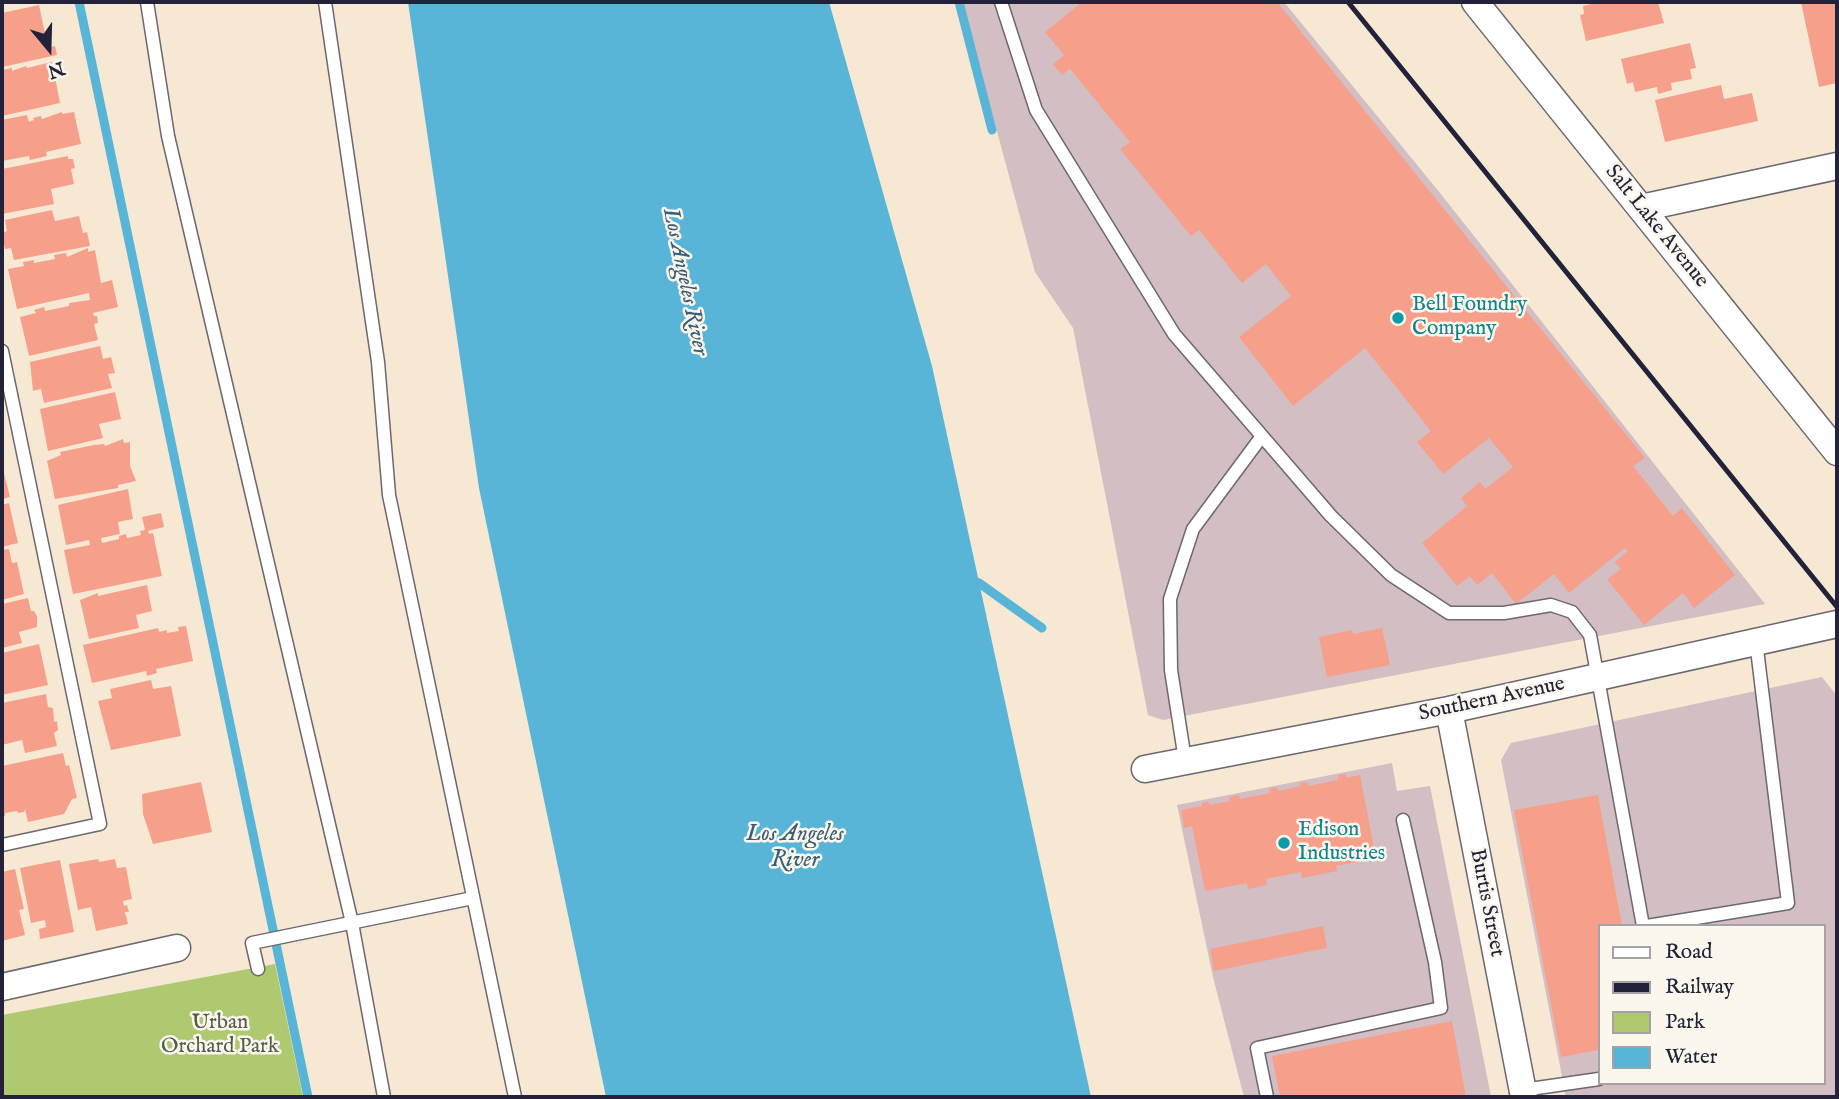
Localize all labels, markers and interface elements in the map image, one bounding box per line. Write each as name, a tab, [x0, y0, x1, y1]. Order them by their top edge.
north arrow	[14, 14, 84, 84]
text: N	[44, 55, 68, 83]
street label: Salt Lake Avenue	[1599, 160, 1713, 294]
water label: Los Angeles River	[655, 206, 713, 358]
place label: Bell Foundry Company	[1412, 293, 1527, 343]
marker: Bell Foundry Company	[1390, 310, 1406, 326]
street label: Southern Avenue	[1417, 672, 1567, 728]
place label: Edison Industries	[1298, 818, 1385, 868]
water label: Los Angeles River	[746, 821, 844, 875]
marker: Edison Industries	[1276, 835, 1292, 851]
street label: Burtis Street	[1463, 847, 1509, 959]
legend	[1598, 924, 1825, 1085]
text: Road	[1665, 939, 1712, 966]
text: Railway	[1665, 974, 1734, 1001]
text: Park	[1665, 1009, 1705, 1036]
park label: Urban Orchard Park	[161, 1011, 279, 1061]
text: Water	[1665, 1044, 1717, 1071]

